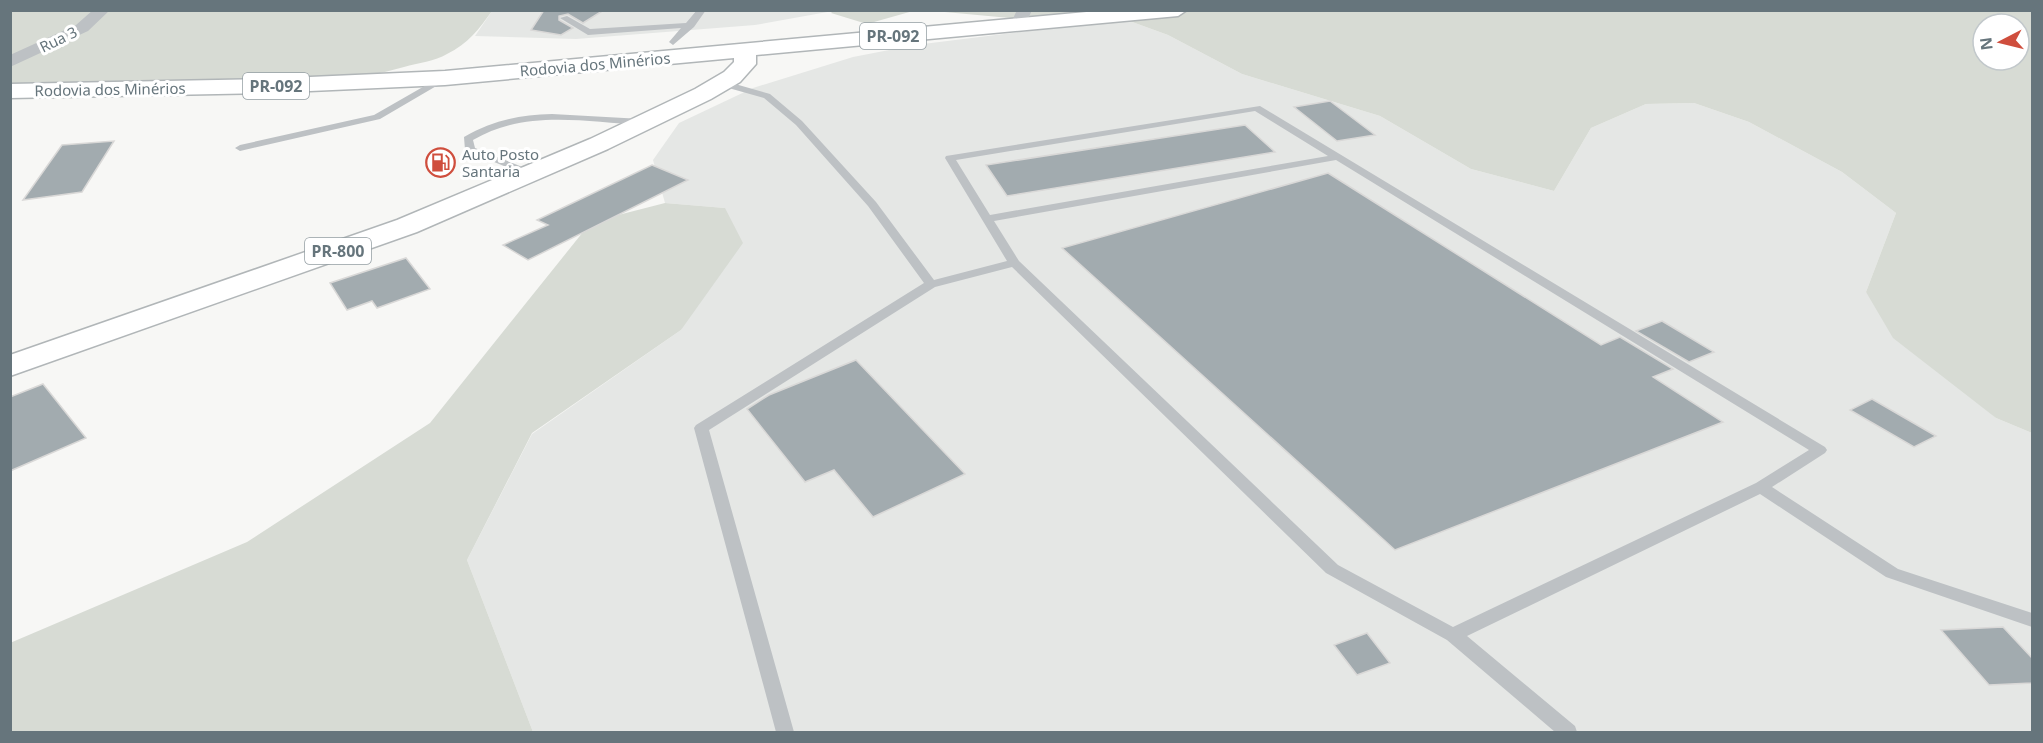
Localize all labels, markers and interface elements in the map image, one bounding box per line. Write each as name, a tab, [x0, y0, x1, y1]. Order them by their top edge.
north arrow	[1971, 12, 2031, 72]
street label: Rua 3	[36, 21, 80, 57]
road number: PR-092	[860, 23, 926, 49]
text: N	[1974, 36, 1998, 52]
street label: Rodovia dos Minérios	[519, 47, 671, 81]
road number: PR-092	[243, 73, 309, 99]
street label: Rodovia dos Minérios	[34, 78, 186, 100]
place label: Auto Posto Santaria	[462, 144, 539, 181]
fuel station icon: Auto Posto Santaria	[425, 147, 457, 179]
road number: PR-800	[305, 238, 371, 264]

